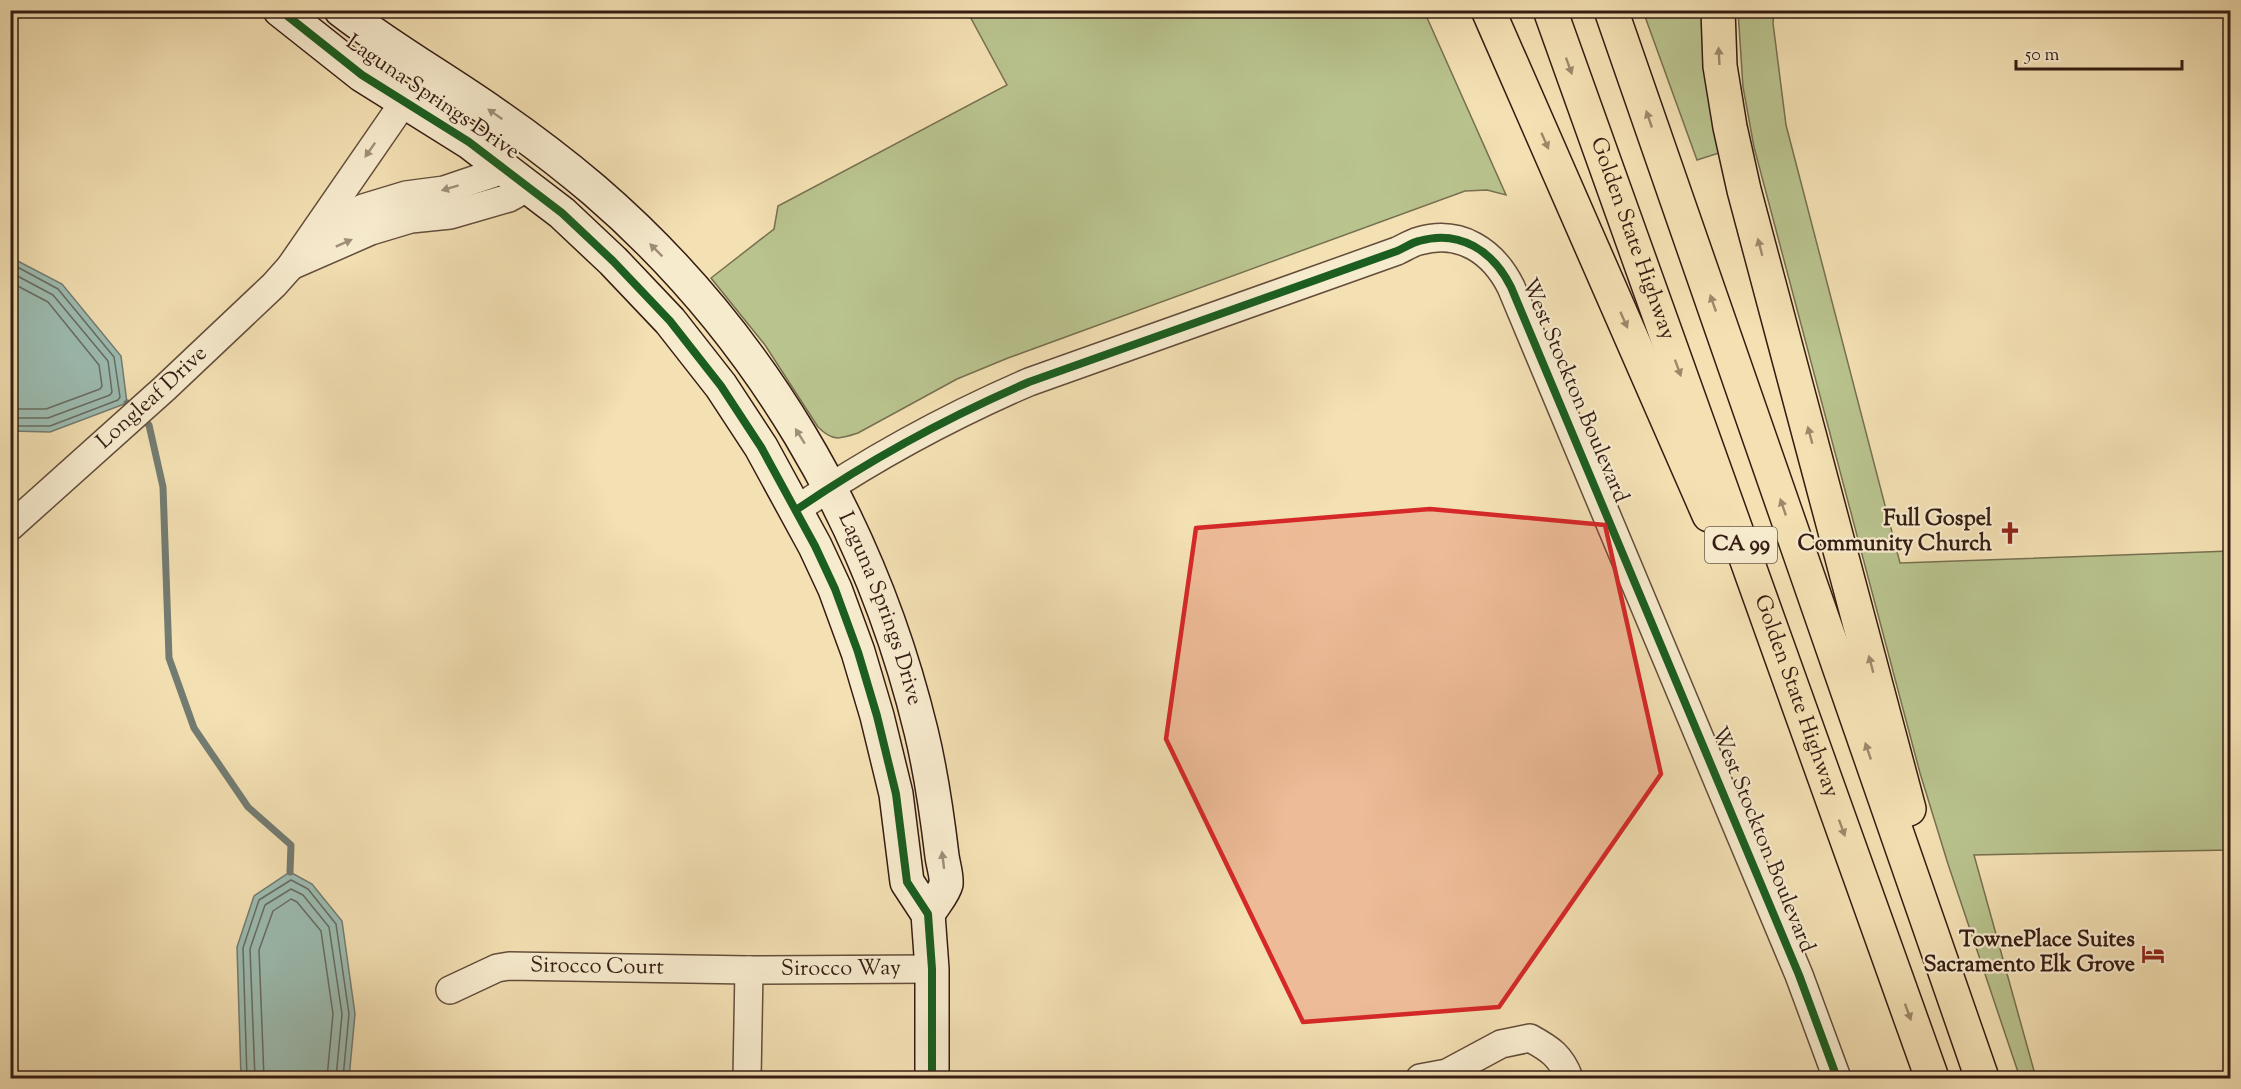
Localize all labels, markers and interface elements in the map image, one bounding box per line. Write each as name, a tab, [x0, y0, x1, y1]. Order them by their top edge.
street label: Laguna Springs Drive	[339, 28, 525, 168]
scale bar	[2016, 33, 2182, 71]
text: 50 m	[2024, 43, 2060, 69]
one-way arrow	[1715, 47, 1724, 66]
one-way arrow	[1565, 57, 1575, 75]
one-way arrow	[487, 109, 502, 121]
one-way arrow	[1643, 110, 1653, 128]
one-way arrow	[1541, 132, 1551, 150]
street label: Golden State Highway	[1581, 133, 1683, 345]
one-way arrow	[364, 142, 376, 158]
one-way arrow	[441, 184, 459, 193]
one-way arrow	[335, 238, 353, 248]
one-way arrow	[1754, 238, 1764, 256]
one-way arrow	[649, 243, 663, 257]
street label: West Stockton Boulevard	[1512, 274, 1636, 508]
one-way arrow	[1707, 294, 1717, 312]
one-way arrow	[1619, 311, 1628, 328]
street label: Longleaf Drive	[90, 339, 215, 458]
one-way arrow	[1673, 359, 1683, 377]
one-way arrow	[1805, 426, 1814, 444]
one-way arrow	[794, 428, 805, 444]
one-way arrow	[1778, 498, 1788, 516]
place label: Full Gospel Community Church	[1798, 504, 1993, 561]
street label: Laguna Springs Drive	[828, 507, 930, 709]
church icon: Full Gospel Community Church	[1997, 520, 2023, 546]
road number: CA 99	[1705, 527, 1777, 563]
street label: Golden State Highway	[1745, 591, 1847, 802]
one-way arrow	[1865, 655, 1875, 674]
street label: West Stockton Boulevard	[1702, 722, 1822, 958]
one-way arrow	[1862, 742, 1872, 760]
one-way arrow	[1838, 819, 1848, 837]
one-way arrow	[938, 851, 947, 870]
place label: TownePlace Suites Sacramento Elk Grove	[1923, 925, 2135, 982]
hotel icon: TownePlace Suites Sacramento Elk Grove	[2140, 941, 2166, 967]
street label: Sirocco Court	[530, 950, 665, 985]
street label: Sirocco Way	[781, 953, 901, 986]
one-way arrow	[1904, 1003, 1914, 1021]

